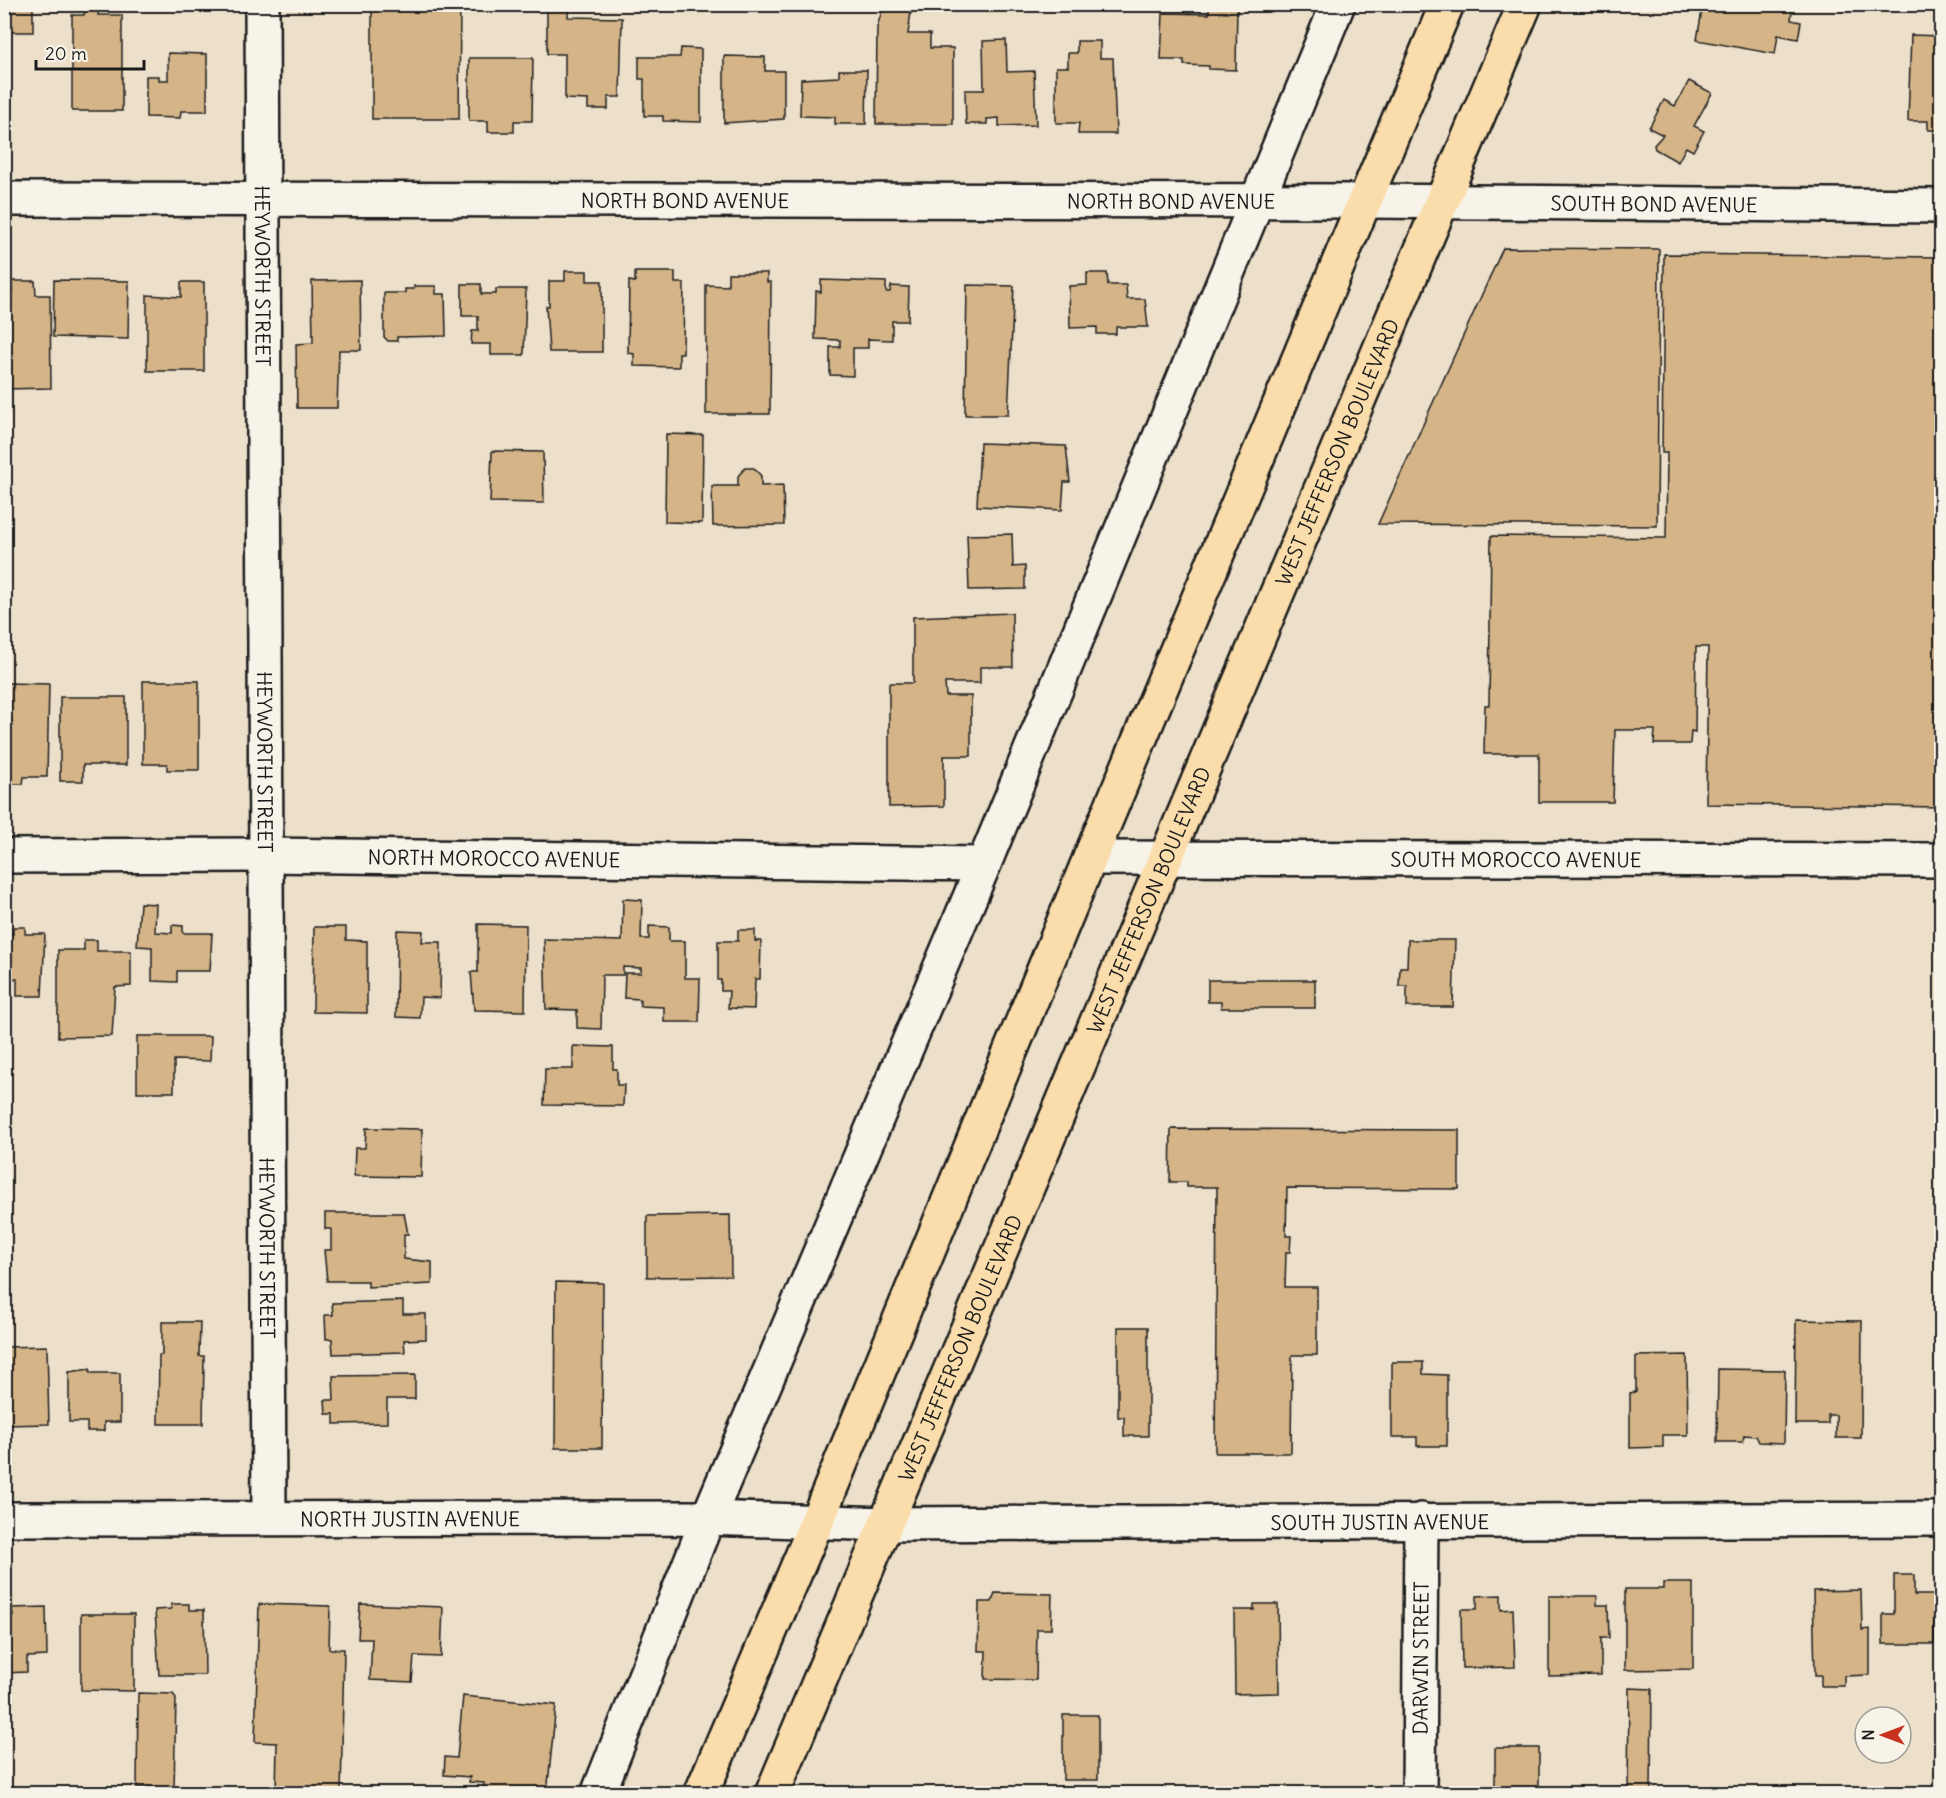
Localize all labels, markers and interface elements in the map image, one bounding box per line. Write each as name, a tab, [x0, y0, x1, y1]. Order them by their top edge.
scale bar	[36, 33, 144, 71]
text: 20 m	[45, 42, 87, 65]
street label: HEYWORTH STREET	[250, 185, 276, 367]
street label: NORTH BOND AVENUE	[581, 187, 789, 213]
street label: NORTH BOND AVENUE	[1067, 188, 1275, 213]
street label: SOUTH BOND AVENUE	[1550, 190, 1758, 217]
street label: WEST JEFFERSON BOULEVARD	[1269, 315, 1404, 589]
street label: HEYWORTH STREET	[253, 671, 278, 853]
street label: WEST JEFFERSON BOULEVARD	[1081, 763, 1215, 1037]
street label: NORTH MOROCCO AVENUE	[368, 844, 620, 872]
street label: SOUTH MOROCCO AVENUE	[1390, 846, 1642, 872]
street label: HEYWORTH STREET	[255, 1157, 281, 1339]
street label: WEST JEFFERSON BOULEVARD	[892, 1211, 1027, 1485]
street label: NORTH JUSTIN AVENUE	[300, 1506, 520, 1531]
street label: SOUTH JUSTIN AVENUE	[1270, 1509, 1489, 1535]
street label: DARWIN STREET	[1407, 1581, 1433, 1735]
north arrow	[1853, 1705, 1913, 1765]
text: N	[1858, 1729, 1878, 1741]

